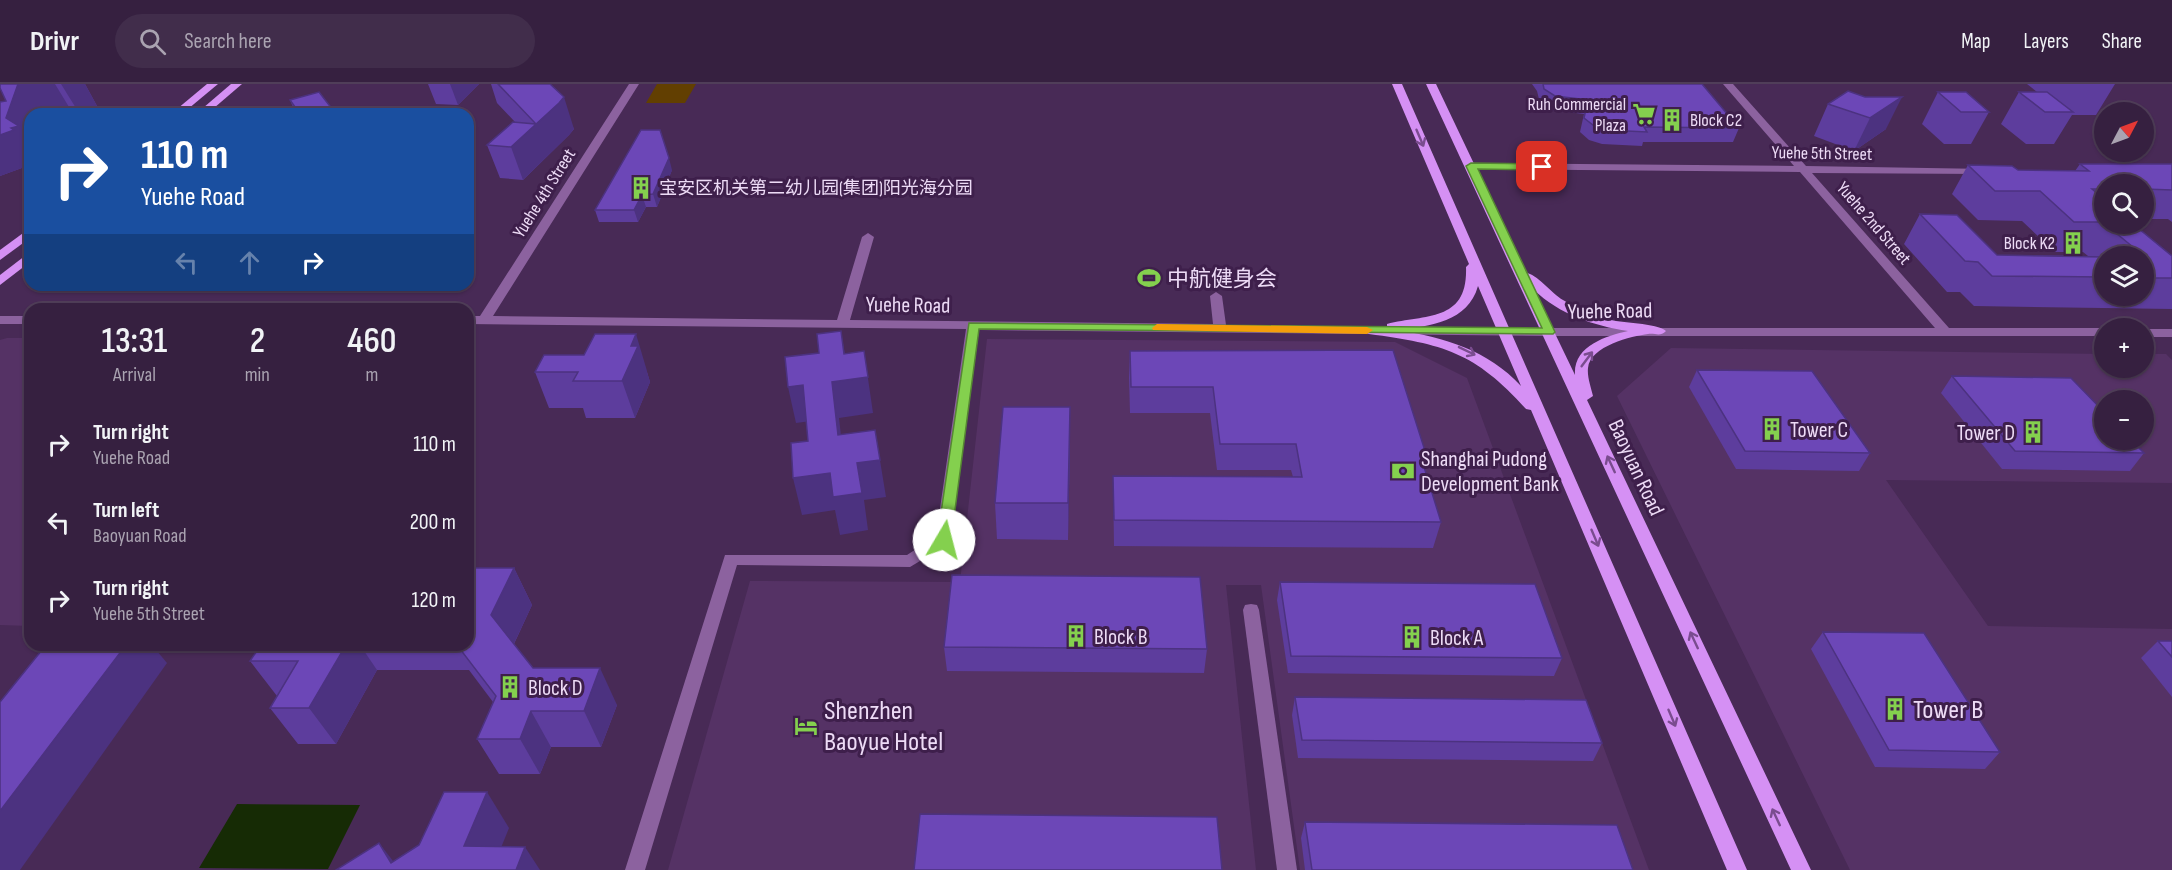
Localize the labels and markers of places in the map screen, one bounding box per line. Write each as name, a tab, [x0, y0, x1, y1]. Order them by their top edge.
place label: Ruh Commercial Plaza	[1528, 94, 1626, 136]
supermarket icon: Ruh Commercial Plaza	[1631, 101, 1657, 127]
building icon: Block C2	[1659, 107, 1685, 133]
place label: Block C2	[1690, 110, 1742, 131]
pin	[1516, 141, 1567, 192]
building icon: 宝安区机关第二幼儿园(集团)阳光海分园	[628, 175, 654, 201]
place label: 宝安区机关第二幼儿园(集团)阳光海分园	[659, 178, 973, 199]
building icon: Block K2	[2060, 230, 2086, 256]
place label: Block K2	[2004, 233, 2055, 254]
sports icon: 中航健身会	[1136, 265, 1162, 291]
place label: 中航健身会	[1167, 266, 1277, 293]
building icon: Tower C	[1759, 416, 1785, 442]
place label: Tower C	[1790, 417, 1848, 444]
building icon: Tower D	[2020, 419, 2046, 445]
place label: Tower D	[1957, 420, 2015, 447]
place label: Shanghai Pudong Development Bank	[1421, 446, 1560, 498]
bank icon: Shanghai Pudong Development Bank	[1390, 458, 1416, 484]
building icon: Block B	[1063, 623, 1089, 649]
place label: Block B	[1094, 624, 1148, 651]
building icon: Block A	[1399, 624, 1425, 650]
place label: Block A	[1430, 625, 1484, 652]
building icon: Block D	[497, 674, 523, 700]
place label: Block D	[528, 675, 583, 702]
place label: Tower B	[1913, 694, 1983, 726]
place label: Shenzhen Baoyue Hotel	[824, 695, 943, 758]
building icon: Tower B	[1882, 696, 1908, 722]
hotel icon: Shenzhen Baoyue Hotel	[793, 713, 819, 739]

